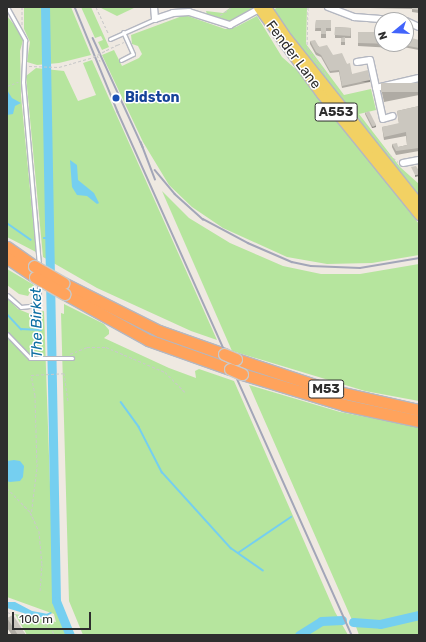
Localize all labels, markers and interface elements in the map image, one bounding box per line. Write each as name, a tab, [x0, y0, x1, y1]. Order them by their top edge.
north arrow	[374, 12, 414, 52]
street label: Fender Lane	[262, 18, 324, 92]
text: N	[376, 30, 390, 41]
place label: Bidston	[125, 90, 179, 106]
marker: Bidston	[110, 92, 122, 104]
road number: A553	[314, 101, 358, 123]
water label: The Birket	[27, 288, 47, 358]
road number: M53	[308, 378, 344, 400]
scale bar	[14, 604, 93, 630]
text: 100 m	[19, 612, 53, 626]

